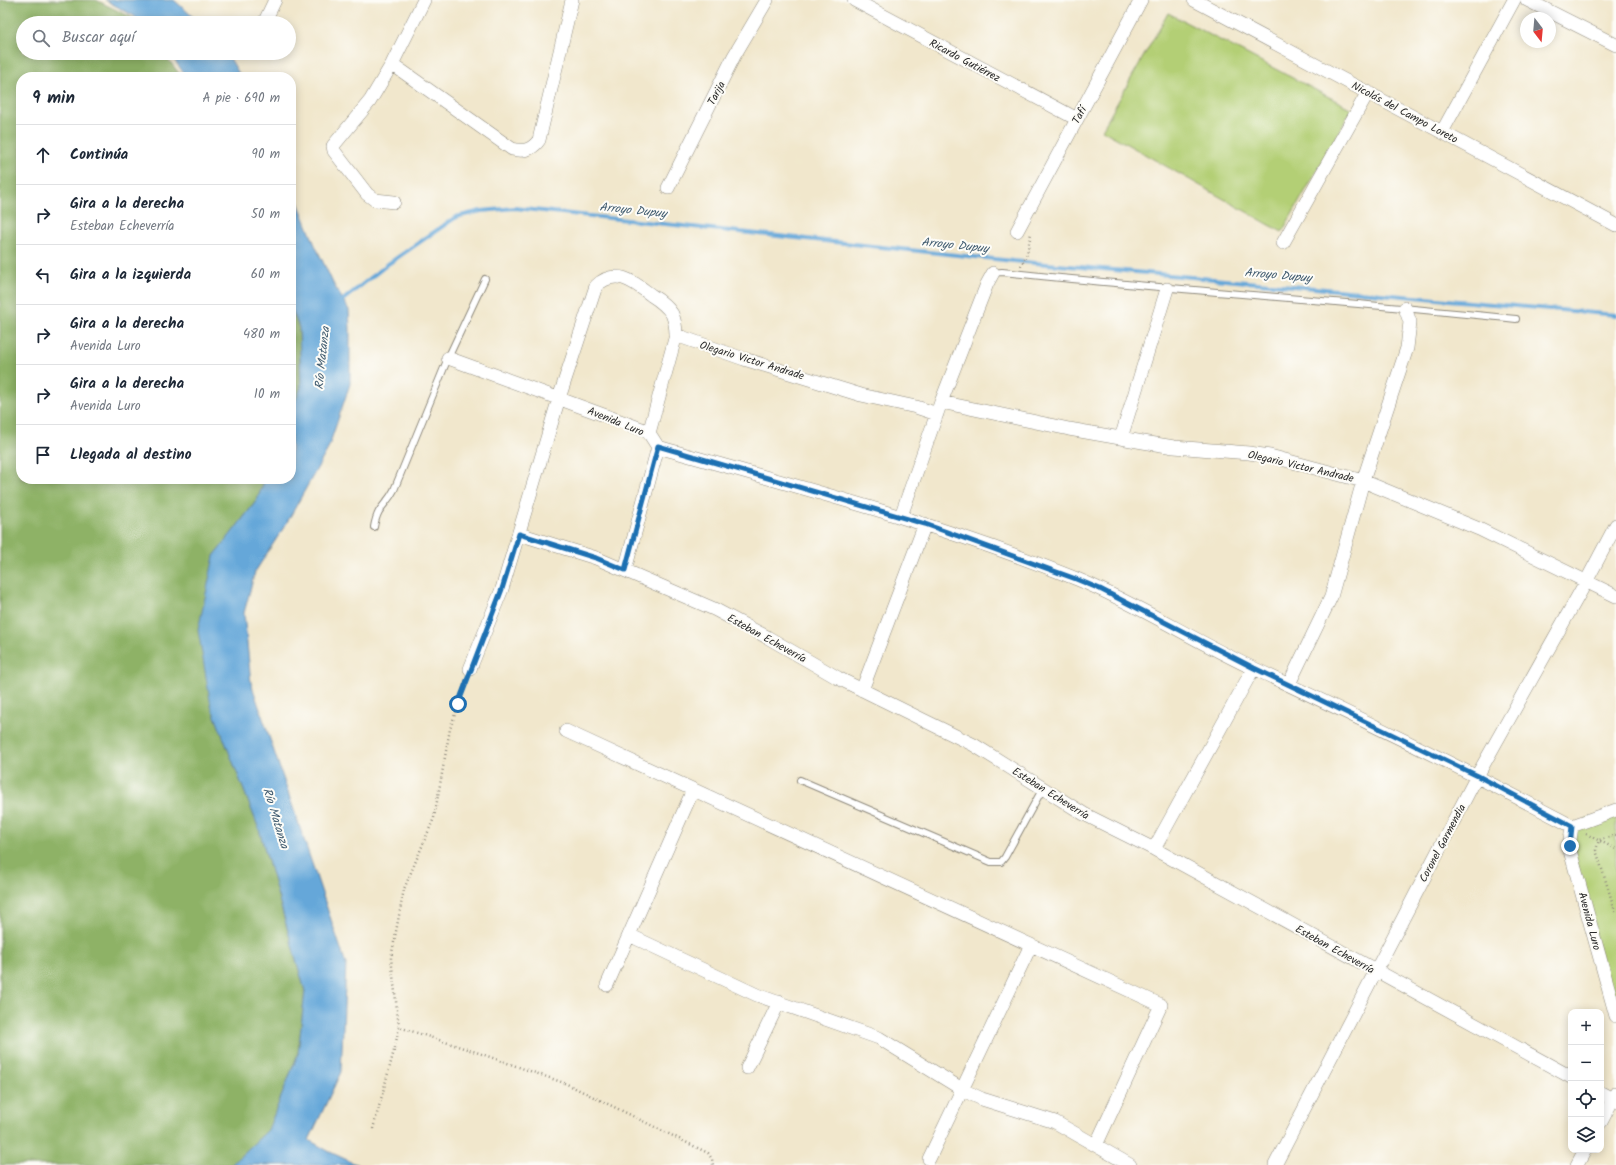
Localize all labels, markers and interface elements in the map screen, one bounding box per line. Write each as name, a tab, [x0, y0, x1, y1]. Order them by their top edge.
north arrow	[1520, 12, 1556, 48]
search box	[16, 16, 296, 60]
text: Buscar aquí	[62, 26, 135, 50]
icon: search	[30, 27, 52, 49]
street label: Ricardo Gutiérrez	[926, 35, 1004, 87]
street label: Nicolás del Campo Loreto	[1348, 77, 1461, 149]
street label: Tarija	[703, 78, 731, 109]
text: 9 min	[32, 85, 75, 112]
text: A pie · 690 m	[203, 88, 280, 109]
street label: Tafí	[1068, 101, 1093, 128]
text: Continúa	[70, 143, 128, 167]
icon: ahead	[32, 144, 54, 166]
text: 90 m	[252, 144, 280, 165]
text: Gira a la derecha	[70, 192, 184, 216]
water label: Arroyo Dupuy	[599, 198, 670, 224]
icon: right	[32, 204, 54, 226]
text: 50 m	[251, 204, 280, 225]
text: Esteban Echeverría	[70, 216, 174, 237]
water label: Arroyo Dupuy	[921, 233, 992, 259]
text: Gira a la izquierda	[70, 263, 191, 287]
water label: Arroyo Dupuy	[1244, 263, 1315, 288]
icon: left	[32, 264, 54, 286]
text: 60 m	[251, 264, 280, 285]
text: Gira a la derecha	[70, 312, 184, 336]
icon: right	[32, 324, 54, 346]
text: 480 m	[243, 324, 280, 345]
water label: Río Matanza	[310, 324, 335, 390]
text: Avenida Luro	[70, 336, 141, 357]
street label: Olegario Victor Andrade	[697, 337, 806, 385]
text: Gira a la derecha	[70, 372, 184, 396]
icon: right	[32, 384, 54, 406]
text: 10 m	[254, 384, 280, 405]
text: Avenida Luro	[70, 396, 141, 417]
street label: Avenida Luro	[585, 402, 647, 441]
text: Llegada al destino	[70, 443, 192, 467]
icon: arrive	[32, 444, 54, 466]
street label: Olegario Victor Andrade	[1246, 446, 1356, 488]
street label: Esteban Echeverría	[724, 610, 810, 668]
route start	[449, 695, 467, 713]
street label: Esteban Echeverría	[1008, 763, 1093, 825]
water label: Río Matanza	[257, 785, 294, 852]
street label: Coronel Garmendia	[1415, 801, 1471, 886]
route end	[1561, 837, 1579, 855]
street label: Avenida Luro	[1573, 890, 1605, 952]
street label: Esteban Echeverría	[1292, 921, 1378, 979]
map controls	[1568, 1009, 1604, 1153]
button: +	[1568, 1009, 1604, 1045]
button: −	[1568, 1045, 1604, 1081]
button: locate	[1568, 1081, 1604, 1117]
button: layers	[1568, 1117, 1604, 1153]

